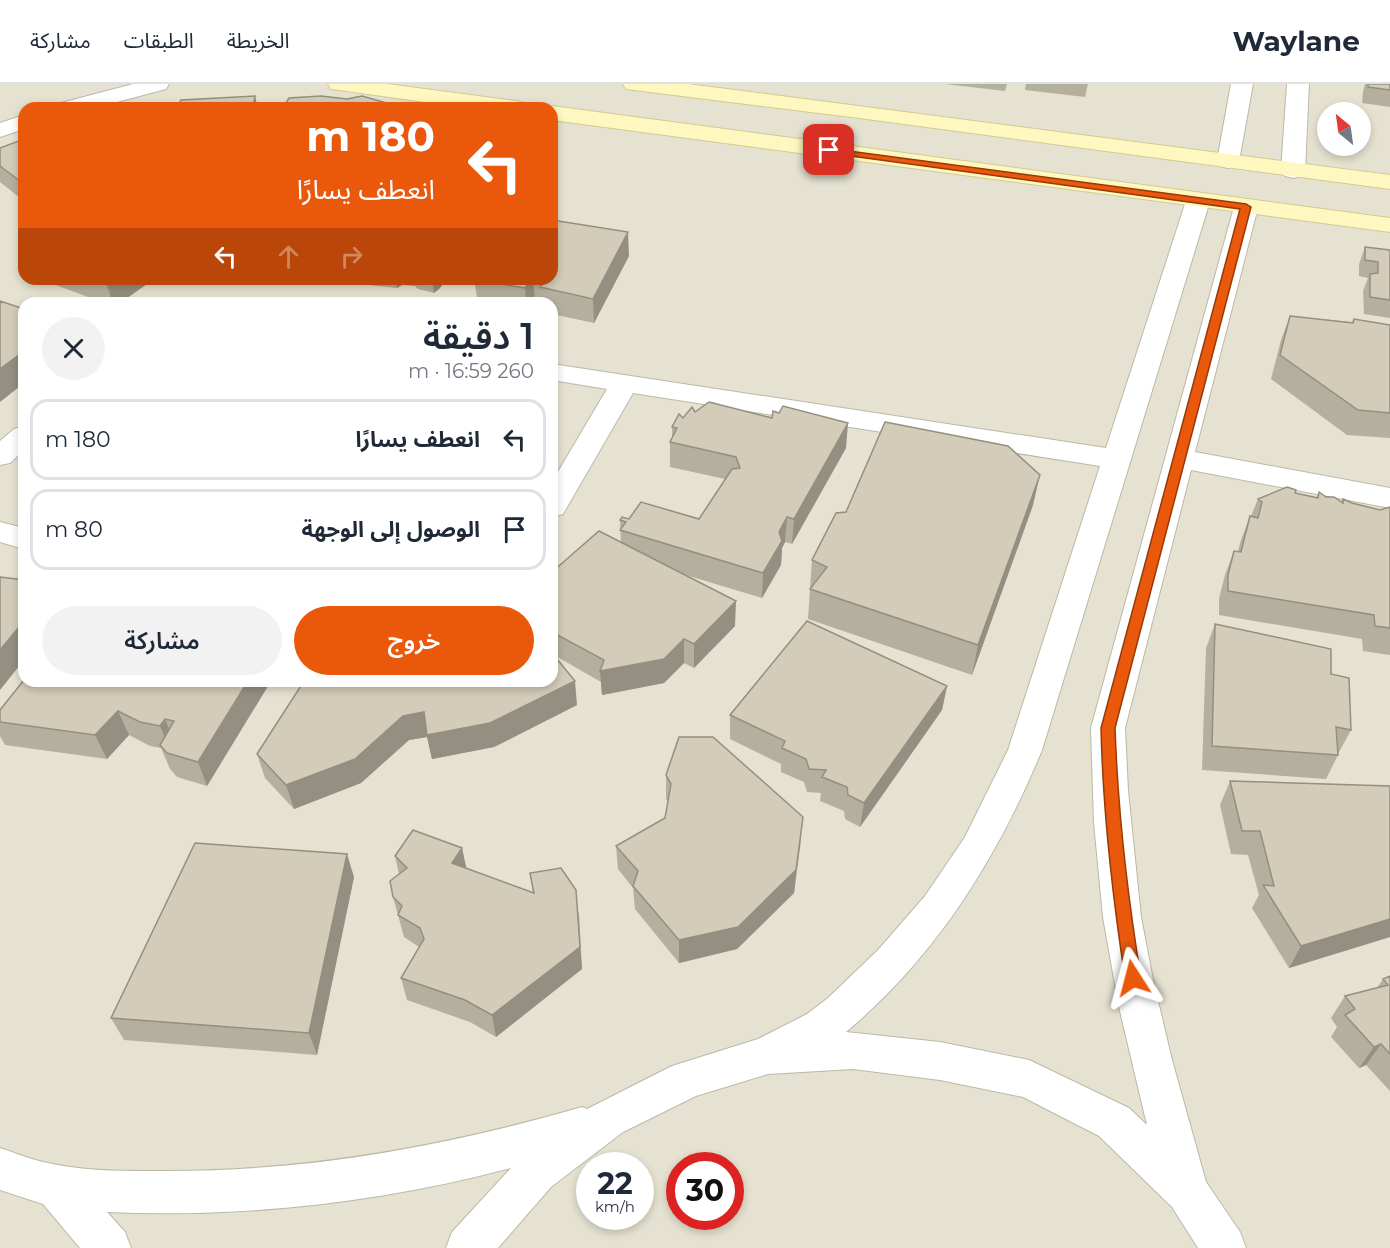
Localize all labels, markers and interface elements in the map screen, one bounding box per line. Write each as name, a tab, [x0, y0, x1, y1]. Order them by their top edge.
text: Waylane	[1232, 24, 1360, 58]
text: مشاركة	[30, 28, 91, 53]
text: الطبقات	[124, 28, 194, 53]
text: الخريطة	[227, 28, 290, 53]
north arrow	[1317, 102, 1371, 156]
map controls	[1317, 102, 1371, 156]
text: 180 m	[306, 110, 435, 162]
pin	[803, 124, 854, 175]
icon: left	[456, 126, 534, 204]
icon: arrive	[812, 133, 845, 166]
text: انعطف يسارًا	[297, 173, 435, 206]
icon: left	[209, 240, 242, 273]
icon: ahead	[272, 240, 305, 273]
icon: right	[335, 240, 368, 273]
text: 1 دقيقة	[423, 314, 534, 358]
button: close	[42, 317, 105, 380]
text: 260 m · 16:59	[408, 359, 534, 383]
icon: left	[498, 423, 531, 456]
text: 180 m	[45, 426, 111, 453]
text: انعطف يسارًا	[356, 426, 480, 453]
icon: arrive	[498, 513, 531, 546]
text: 80 m	[45, 516, 103, 543]
text: الوصول إلى الوجهة	[301, 516, 480, 543]
button: مشاركة	[42, 606, 282, 675]
button: خروج	[294, 606, 534, 675]
position arrow	[1101, 946, 1165, 1010]
speed limit sign: 30	[666, 1152, 744, 1230]
text: 22	[597, 1165, 633, 1202]
text: km/h	[595, 1197, 635, 1216]

